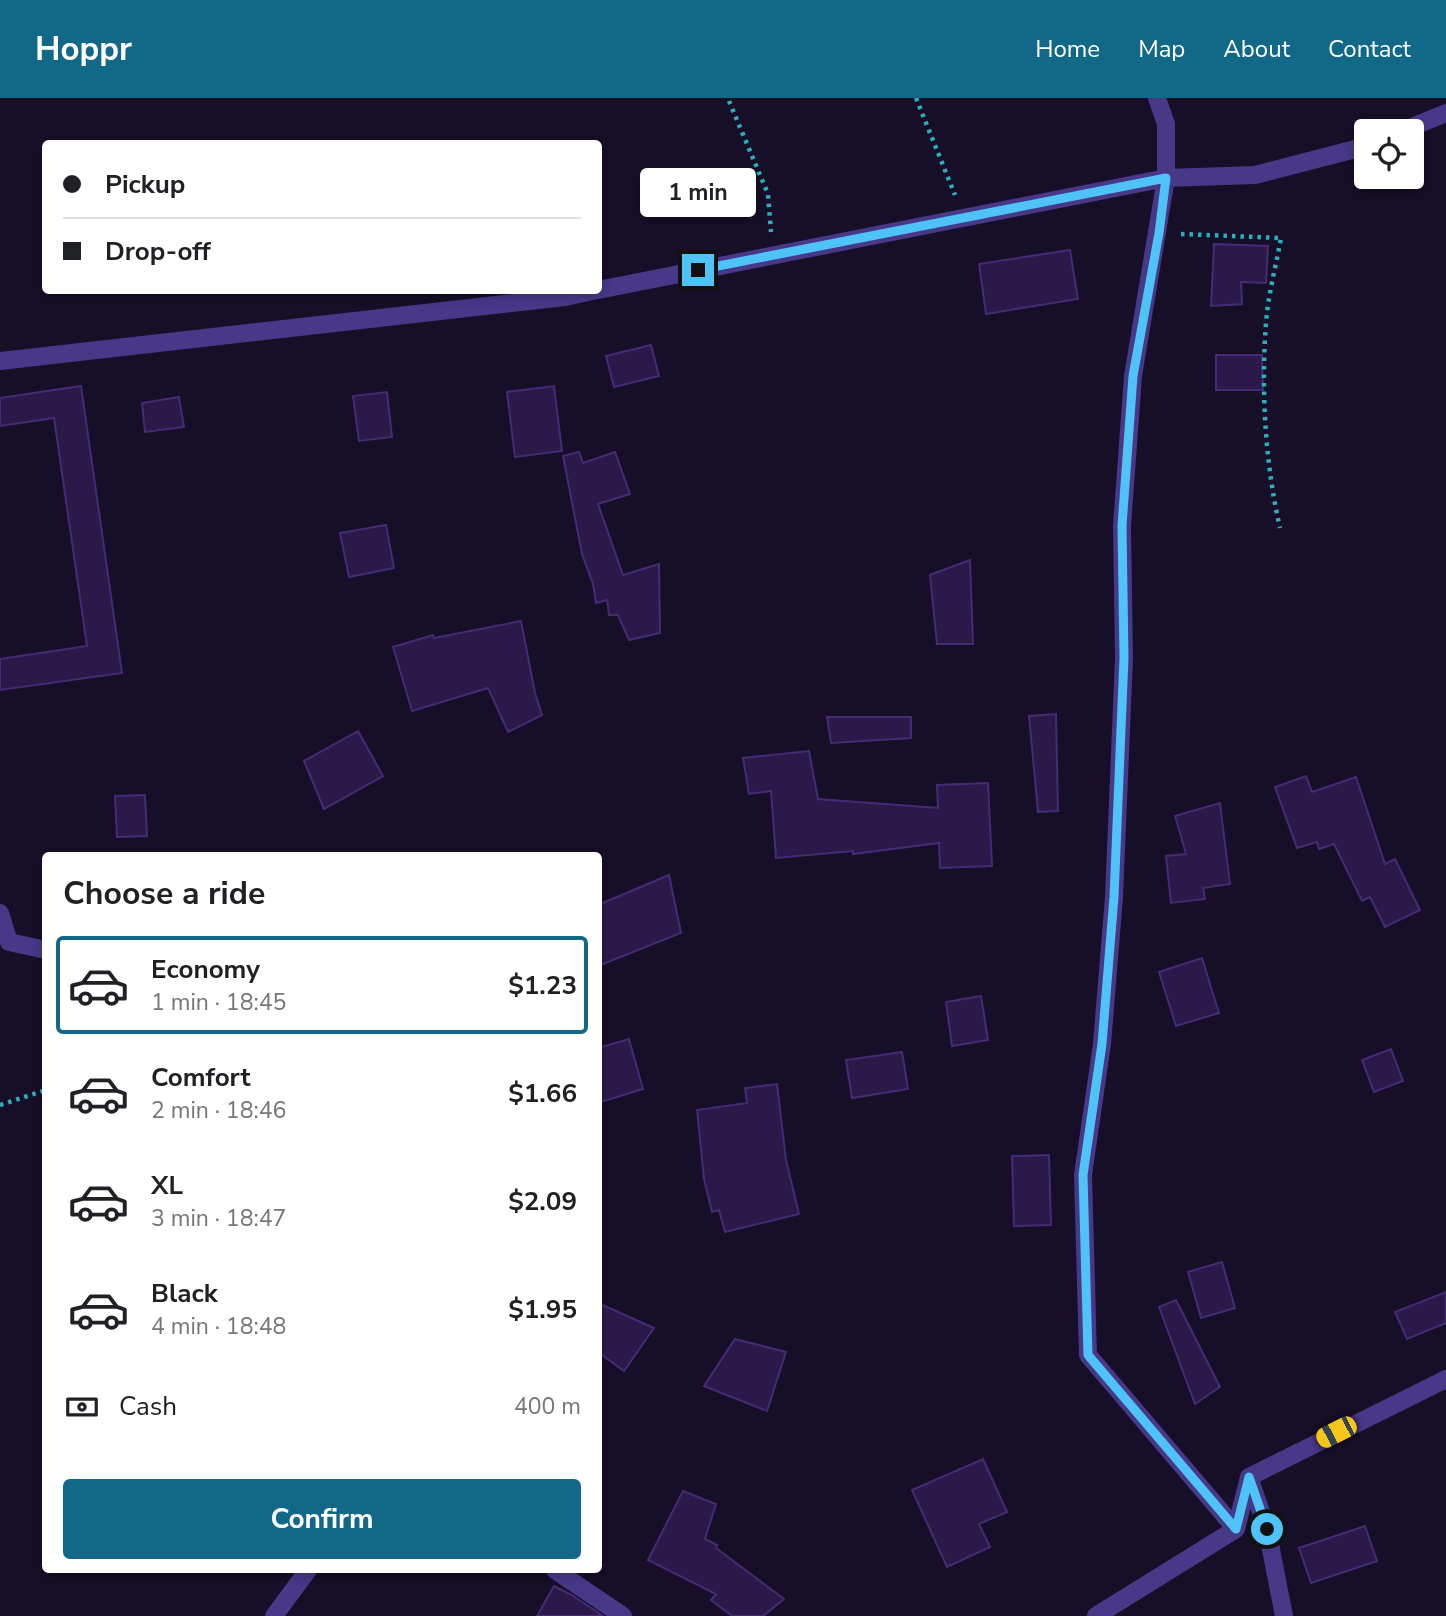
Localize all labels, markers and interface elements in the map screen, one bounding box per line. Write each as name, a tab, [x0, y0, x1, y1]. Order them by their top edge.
text: Hoppr	[35, 27, 132, 72]
text: Home	[1035, 33, 1100, 65]
text: Map	[1138, 33, 1185, 65]
text: About	[1223, 33, 1290, 65]
text: Contact	[1328, 33, 1411, 65]
map controls	[1354, 119, 1424, 189]
button: locate	[1354, 119, 1424, 189]
text: Pickup	[105, 167, 185, 202]
callout: 1 min	[640, 169, 756, 218]
text: 1 min	[668, 177, 728, 208]
text: Drop-off	[105, 234, 211, 269]
route end	[682, 254, 714, 286]
text: Choose a ride	[63, 872, 265, 915]
text: Economy	[151, 952, 260, 987]
icon: car	[67, 954, 130, 1017]
text: $1.23	[508, 968, 577, 1003]
text: 1 min · 18:45	[151, 987, 286, 1018]
text: Comfort	[151, 1060, 251, 1095]
icon: car	[67, 1062, 130, 1125]
text: $1.66	[508, 1076, 577, 1111]
text: 2 min · 18:46	[151, 1095, 286, 1126]
text: XL	[151, 1168, 183, 1203]
icon: car	[67, 1170, 130, 1233]
text: $2.09	[508, 1184, 577, 1219]
text: 3 min · 18:47	[151, 1203, 286, 1234]
text: Black	[151, 1276, 218, 1311]
icon: car	[67, 1278, 130, 1341]
text: $1.95	[508, 1292, 577, 1327]
text: 4 min · 18:48	[151, 1311, 286, 1342]
icon: cash	[63, 1388, 101, 1426]
text: Cash	[119, 1389, 177, 1424]
text: 400 m	[514, 1391, 581, 1422]
car	[1313, 1413, 1360, 1451]
button: Confirm	[63, 1479, 581, 1559]
route start	[1251, 1513, 1283, 1545]

